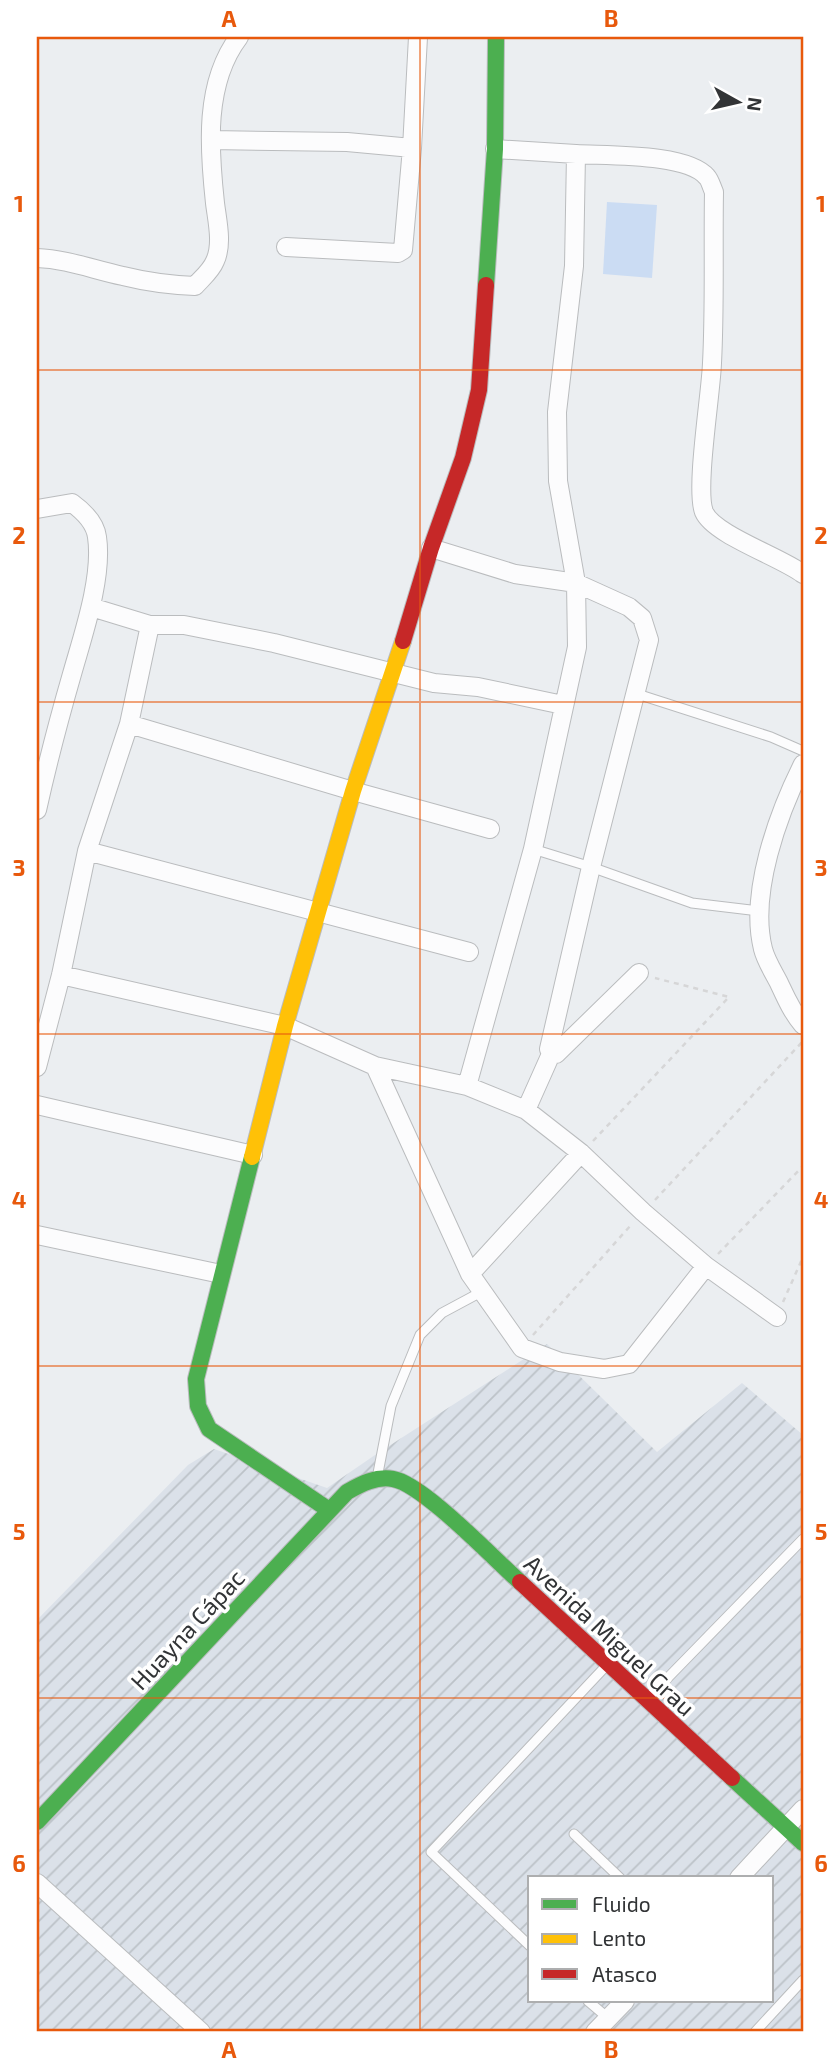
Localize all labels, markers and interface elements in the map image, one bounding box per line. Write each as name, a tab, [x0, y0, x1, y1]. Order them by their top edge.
text: A	[221, 4, 237, 32]
text: B	[604, 4, 618, 32]
north arrow	[704, 66, 774, 136]
text: N	[743, 96, 768, 113]
text: 1	[14, 189, 24, 217]
text: 1	[816, 189, 826, 217]
text: 2	[12, 521, 26, 549]
text: 2	[814, 521, 828, 549]
text: 3	[12, 853, 26, 881]
text: 3	[814, 853, 828, 881]
text: 4	[12, 1185, 26, 1213]
text: 4	[814, 1185, 828, 1213]
text: 5	[13, 1517, 25, 1545]
text: 5	[815, 1517, 827, 1545]
street label: Avenida Miguel Grau	[519, 1549, 701, 1721]
street label: Huayna Cápac	[124, 1563, 250, 1695]
text: 6	[12, 1849, 26, 1877]
text: 6	[814, 1849, 828, 1877]
legend	[528, 1876, 774, 2002]
text: Fluido	[592, 1891, 651, 1916]
text: Lento	[592, 1925, 646, 1950]
text: Atasco	[592, 1961, 657, 1986]
text: A	[221, 2035, 237, 2063]
text: B	[604, 2035, 618, 2063]

